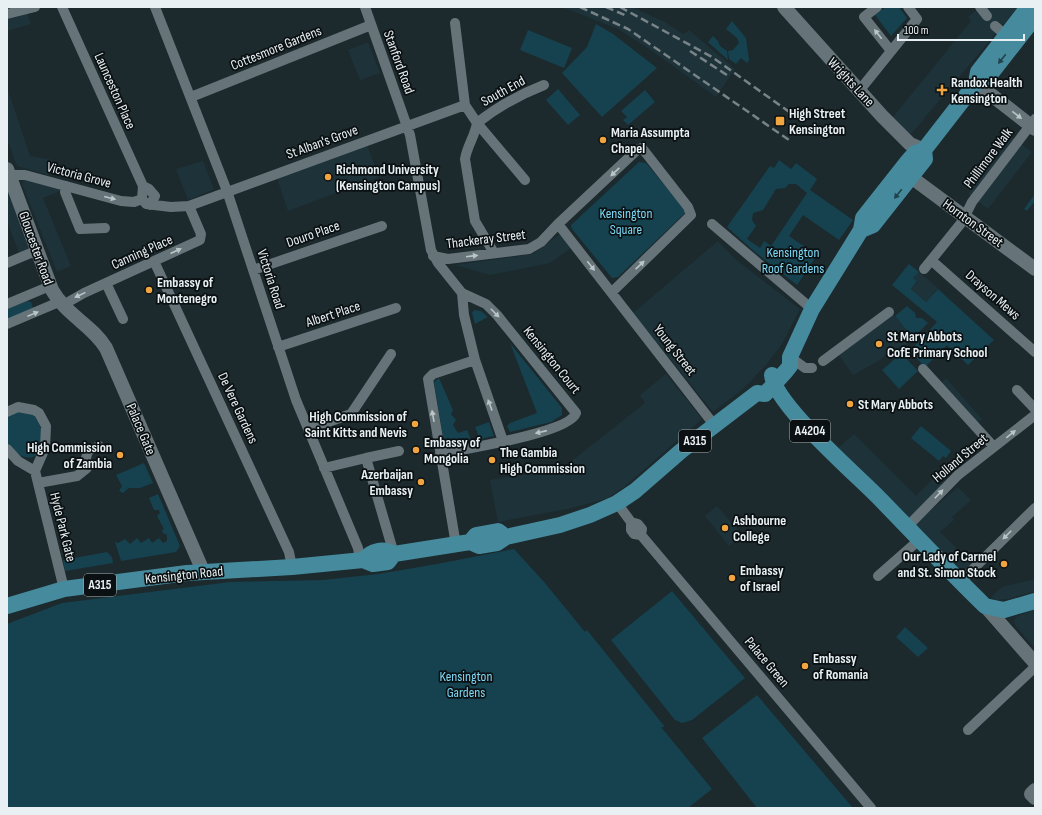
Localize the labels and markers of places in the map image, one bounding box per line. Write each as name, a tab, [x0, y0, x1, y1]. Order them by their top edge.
place label: Randox Health Kensington	[951, 74, 1023, 107]
marker: Randox Health Kensington	[936, 84, 948, 96]
place label: High Street Kensington	[789, 105, 846, 138]
marker: High Street Kensington	[774, 115, 786, 127]
place label: Maria Assumpta Chapel	[611, 124, 690, 157]
marker: Maria Assumpta Chapel	[598, 135, 608, 145]
place label: Richmond University (Kensington Campus)	[336, 161, 440, 194]
marker: Richmond University (Kensington Campus)	[323, 172, 333, 182]
place label: Embassy of Montenegro	[157, 274, 217, 307]
marker: Embassy of Montenegro	[144, 285, 154, 295]
place label: St Mary Abbots CofE Primary School	[887, 328, 987, 361]
marker: St Mary Abbots CofE Primary School	[874, 339, 884, 349]
place label: St Mary Abbots	[858, 396, 933, 413]
marker: St Mary Abbots	[845, 399, 855, 409]
place label: High Commission of Saint Kitts and Nevis	[305, 408, 408, 441]
marker: High Commission of Saint Kitts and Nevis	[410, 419, 420, 429]
place label: Embassy of Mongolia	[424, 434, 481, 467]
place label: High Commission of Zambia	[27, 439, 112, 472]
place label: The Gambia High Commission	[500, 444, 585, 477]
marker: Embassy of Mongolia	[411, 445, 421, 455]
marker: High Commission of Zambia	[115, 450, 125, 460]
marker: The Gambia High Commission	[487, 455, 497, 465]
place label: Azerbaijan Embassy	[360, 466, 413, 499]
marker: Azerbaijan Embassy	[416, 477, 426, 487]
place label: Ashbourne College	[732, 512, 786, 545]
marker: Ashbourne College	[720, 523, 730, 533]
place label: Our Lady of Carmel and St. Simon Stock	[898, 548, 996, 581]
marker: Our Lady of Carmel and St. Simon Stock	[999, 559, 1009, 569]
place label: Embassy of Israel	[740, 562, 784, 595]
marker: Embassy of Israel	[727, 573, 737, 583]
place label: Embassy of Romania	[813, 650, 869, 683]
marker: Embassy of Romania	[800, 661, 810, 671]

